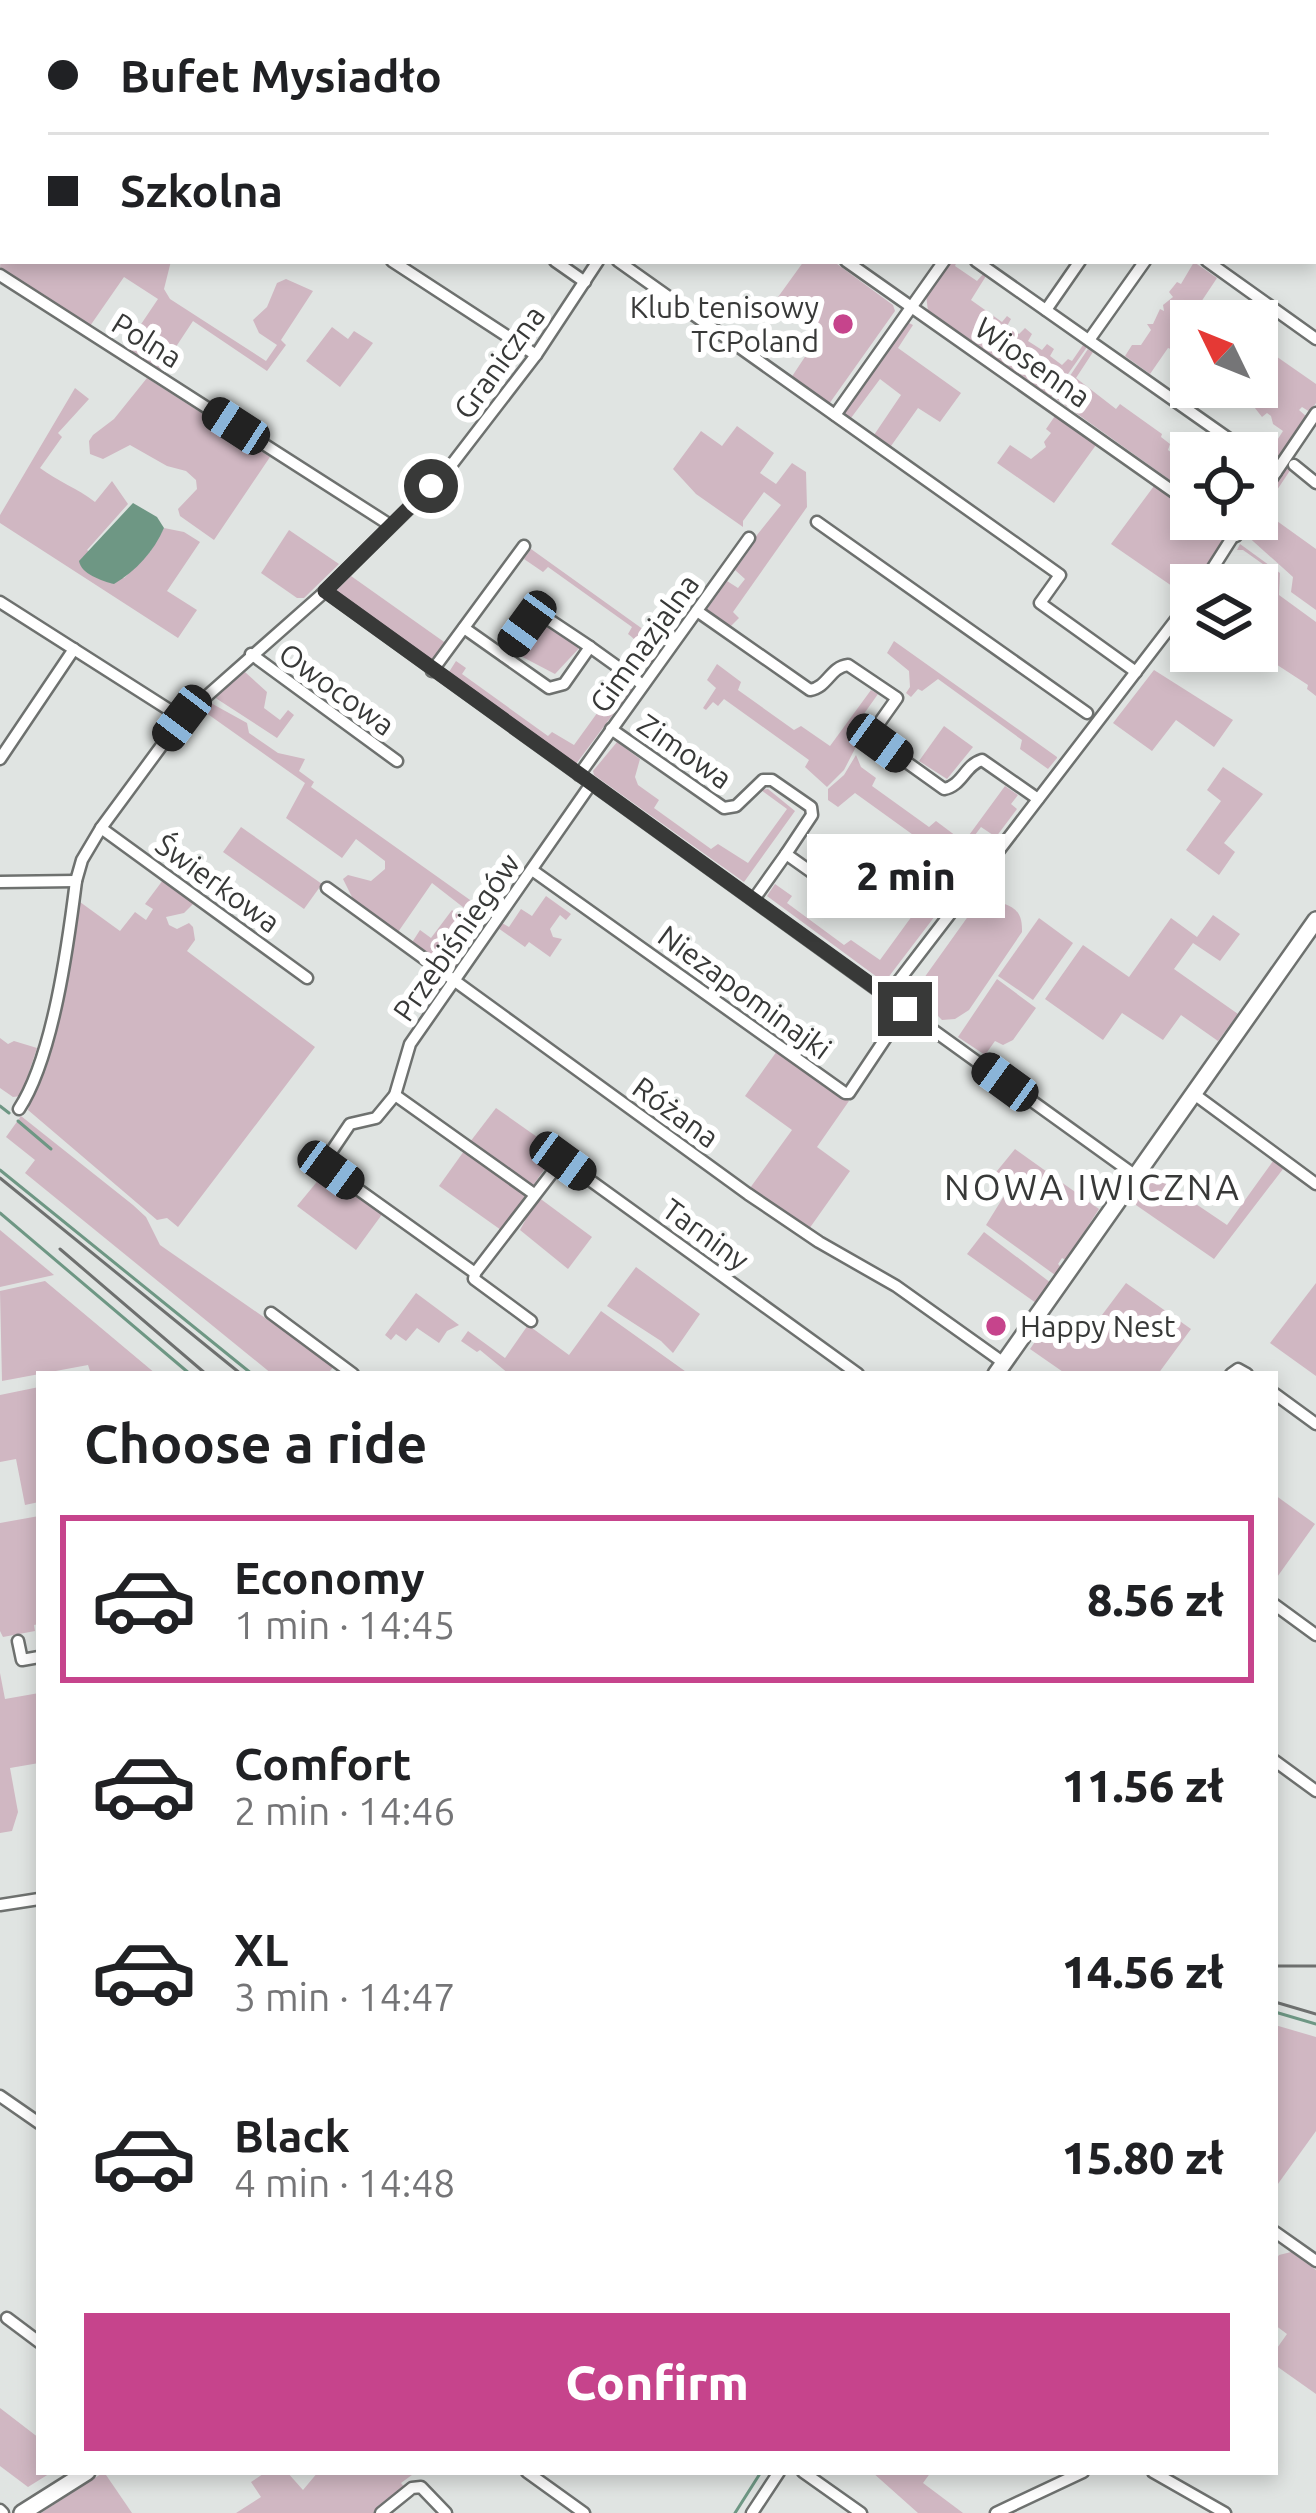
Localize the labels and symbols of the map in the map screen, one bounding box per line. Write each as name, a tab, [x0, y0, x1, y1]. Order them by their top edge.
place label: Klub tenisowy TCPoland	[630, 290, 819, 358]
street label: Graniczna	[447, 299, 551, 425]
north arrow	[1170, 300, 1278, 408]
street label: Polna	[106, 306, 188, 374]
street label: Wiosenna	[969, 310, 1097, 414]
marker: Klub tenisowy TCPoland	[830, 311, 856, 337]
car	[196, 391, 276, 461]
route start	[404, 459, 458, 513]
street label: Gimnazjalna	[582, 567, 706, 719]
car	[491, 584, 563, 664]
street label: Owocowa	[273, 636, 401, 742]
car	[146, 678, 218, 758]
street label: Zimowa	[632, 706, 738, 796]
car	[840, 707, 920, 779]
street label: Świerkowa	[149, 827, 287, 939]
callout: 2 min	[806, 835, 1004, 919]
street label: Przebiśniegów	[386, 847, 526, 1027]
street label: Niezapominajki	[652, 918, 838, 1066]
route end	[878, 982, 932, 1036]
car	[965, 1046, 1045, 1118]
street label: Różana	[627, 1070, 725, 1154]
car	[523, 1125, 603, 1197]
car	[291, 1134, 371, 1206]
district label: NOWA IWICZNA	[944, 1166, 1242, 1207]
street label: Tarniny	[656, 1191, 756, 1277]
place label: Happy Nest	[1020, 1309, 1176, 1343]
marker: Happy Nest	[983, 1313, 1009, 1339]

